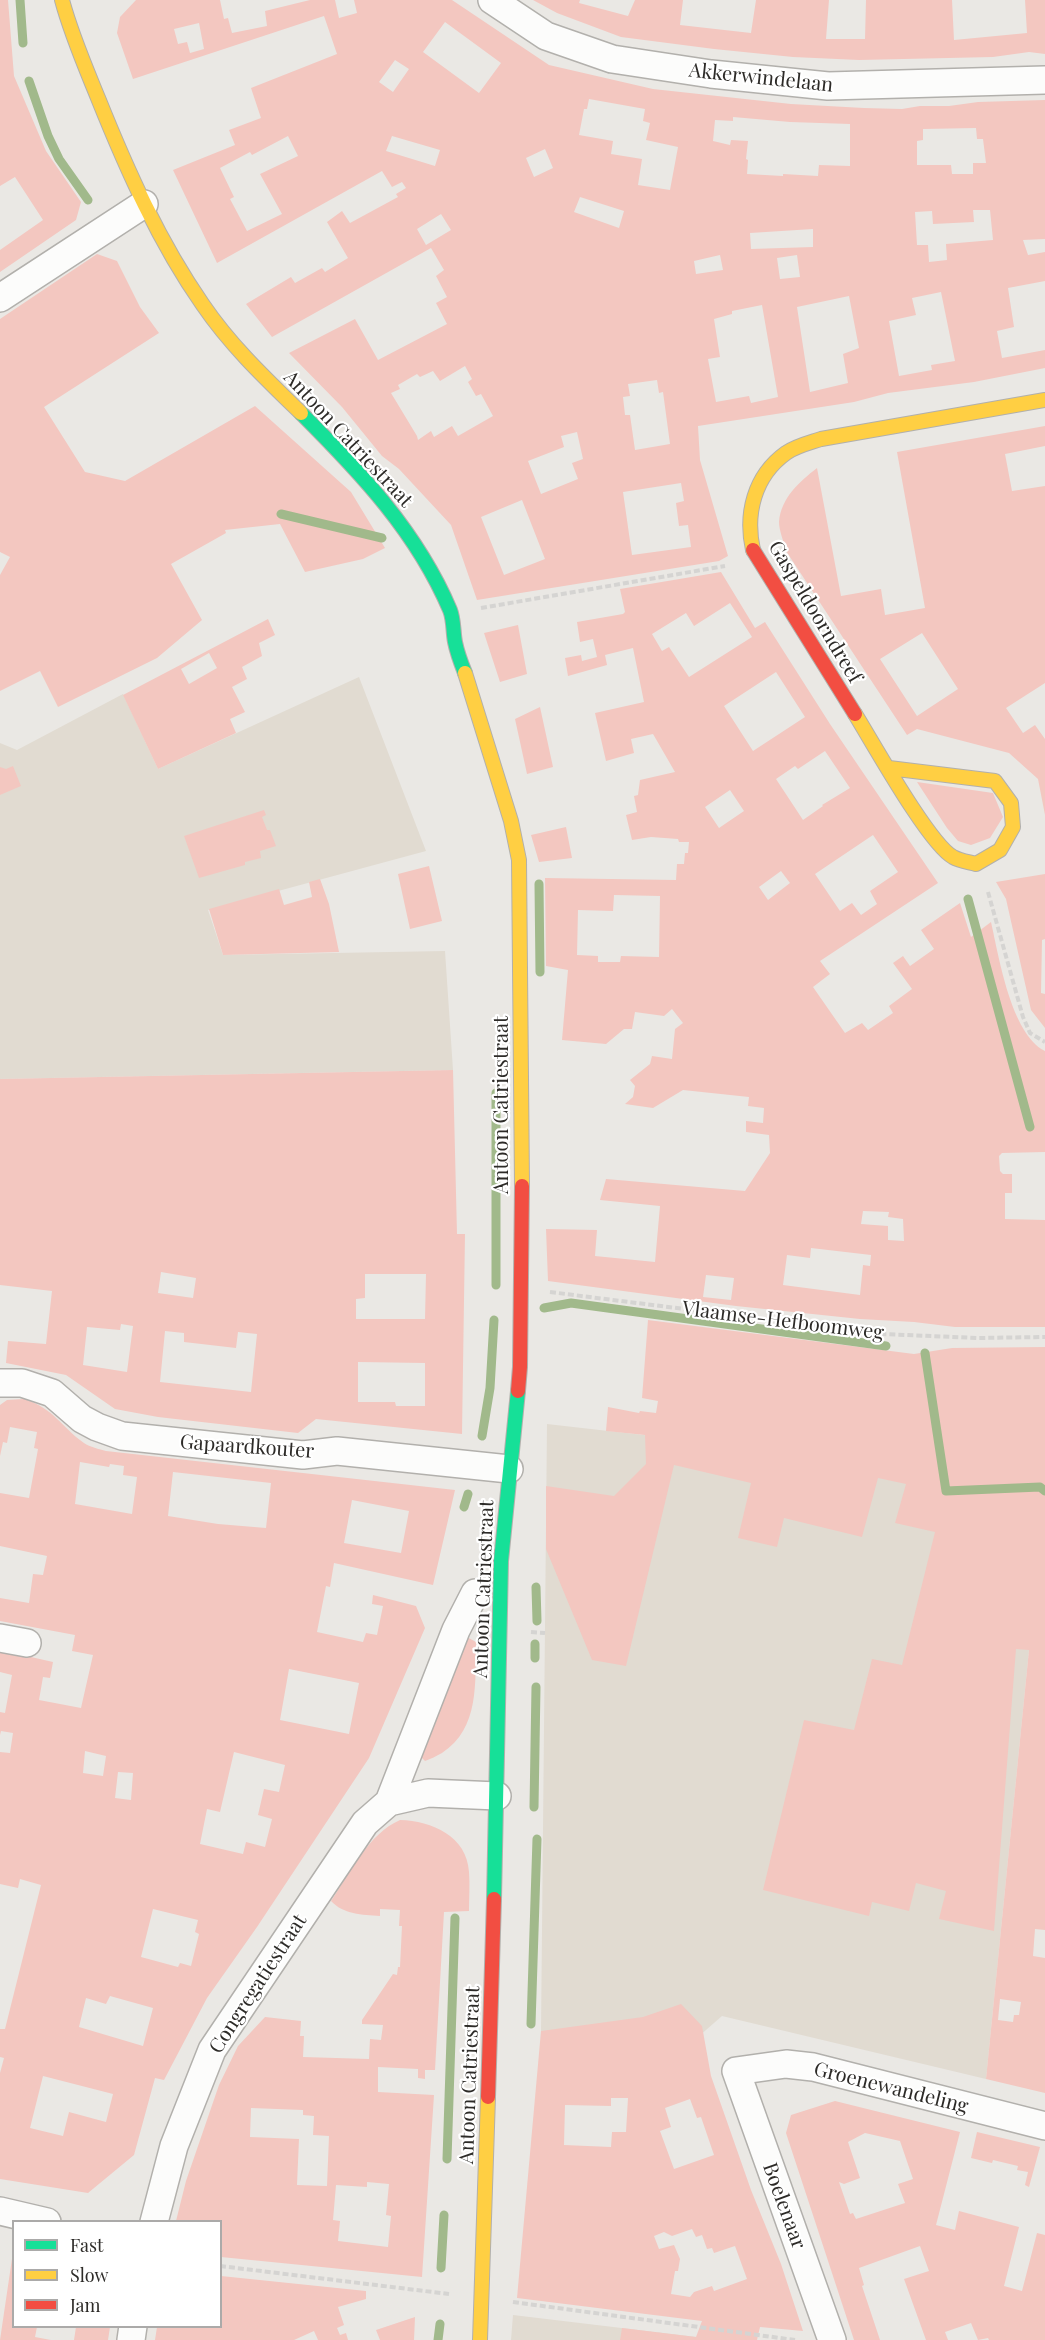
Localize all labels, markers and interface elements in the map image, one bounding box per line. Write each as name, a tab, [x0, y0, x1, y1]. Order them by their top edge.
street label: Akkerwindelaan	[688, 58, 834, 98]
street label: Antoon Catriestraat	[279, 366, 417, 512]
street label: Gaspeldoorndreef	[763, 537, 867, 687]
street label: Antoon Catriestraat	[490, 1016, 514, 1194]
street label: Vlaamse-Hefboomweg	[681, 1297, 885, 1345]
street label: Gapaardkouter	[179, 1430, 315, 1464]
street label: Antoon Catriestraat	[469, 1500, 499, 1678]
street label: Congregatiestraat	[204, 1910, 312, 2058]
street label: Antoon Catriestraat	[455, 1986, 485, 2164]
street label: Groenewandeling	[811, 2057, 971, 2119]
street label: Boelenaar	[757, 2160, 811, 2252]
legend	[12, 2220, 222, 2328]
text: Fast	[70, 2233, 103, 2257]
text: Slow	[70, 2263, 108, 2287]
text: Jam	[70, 2293, 100, 2317]

